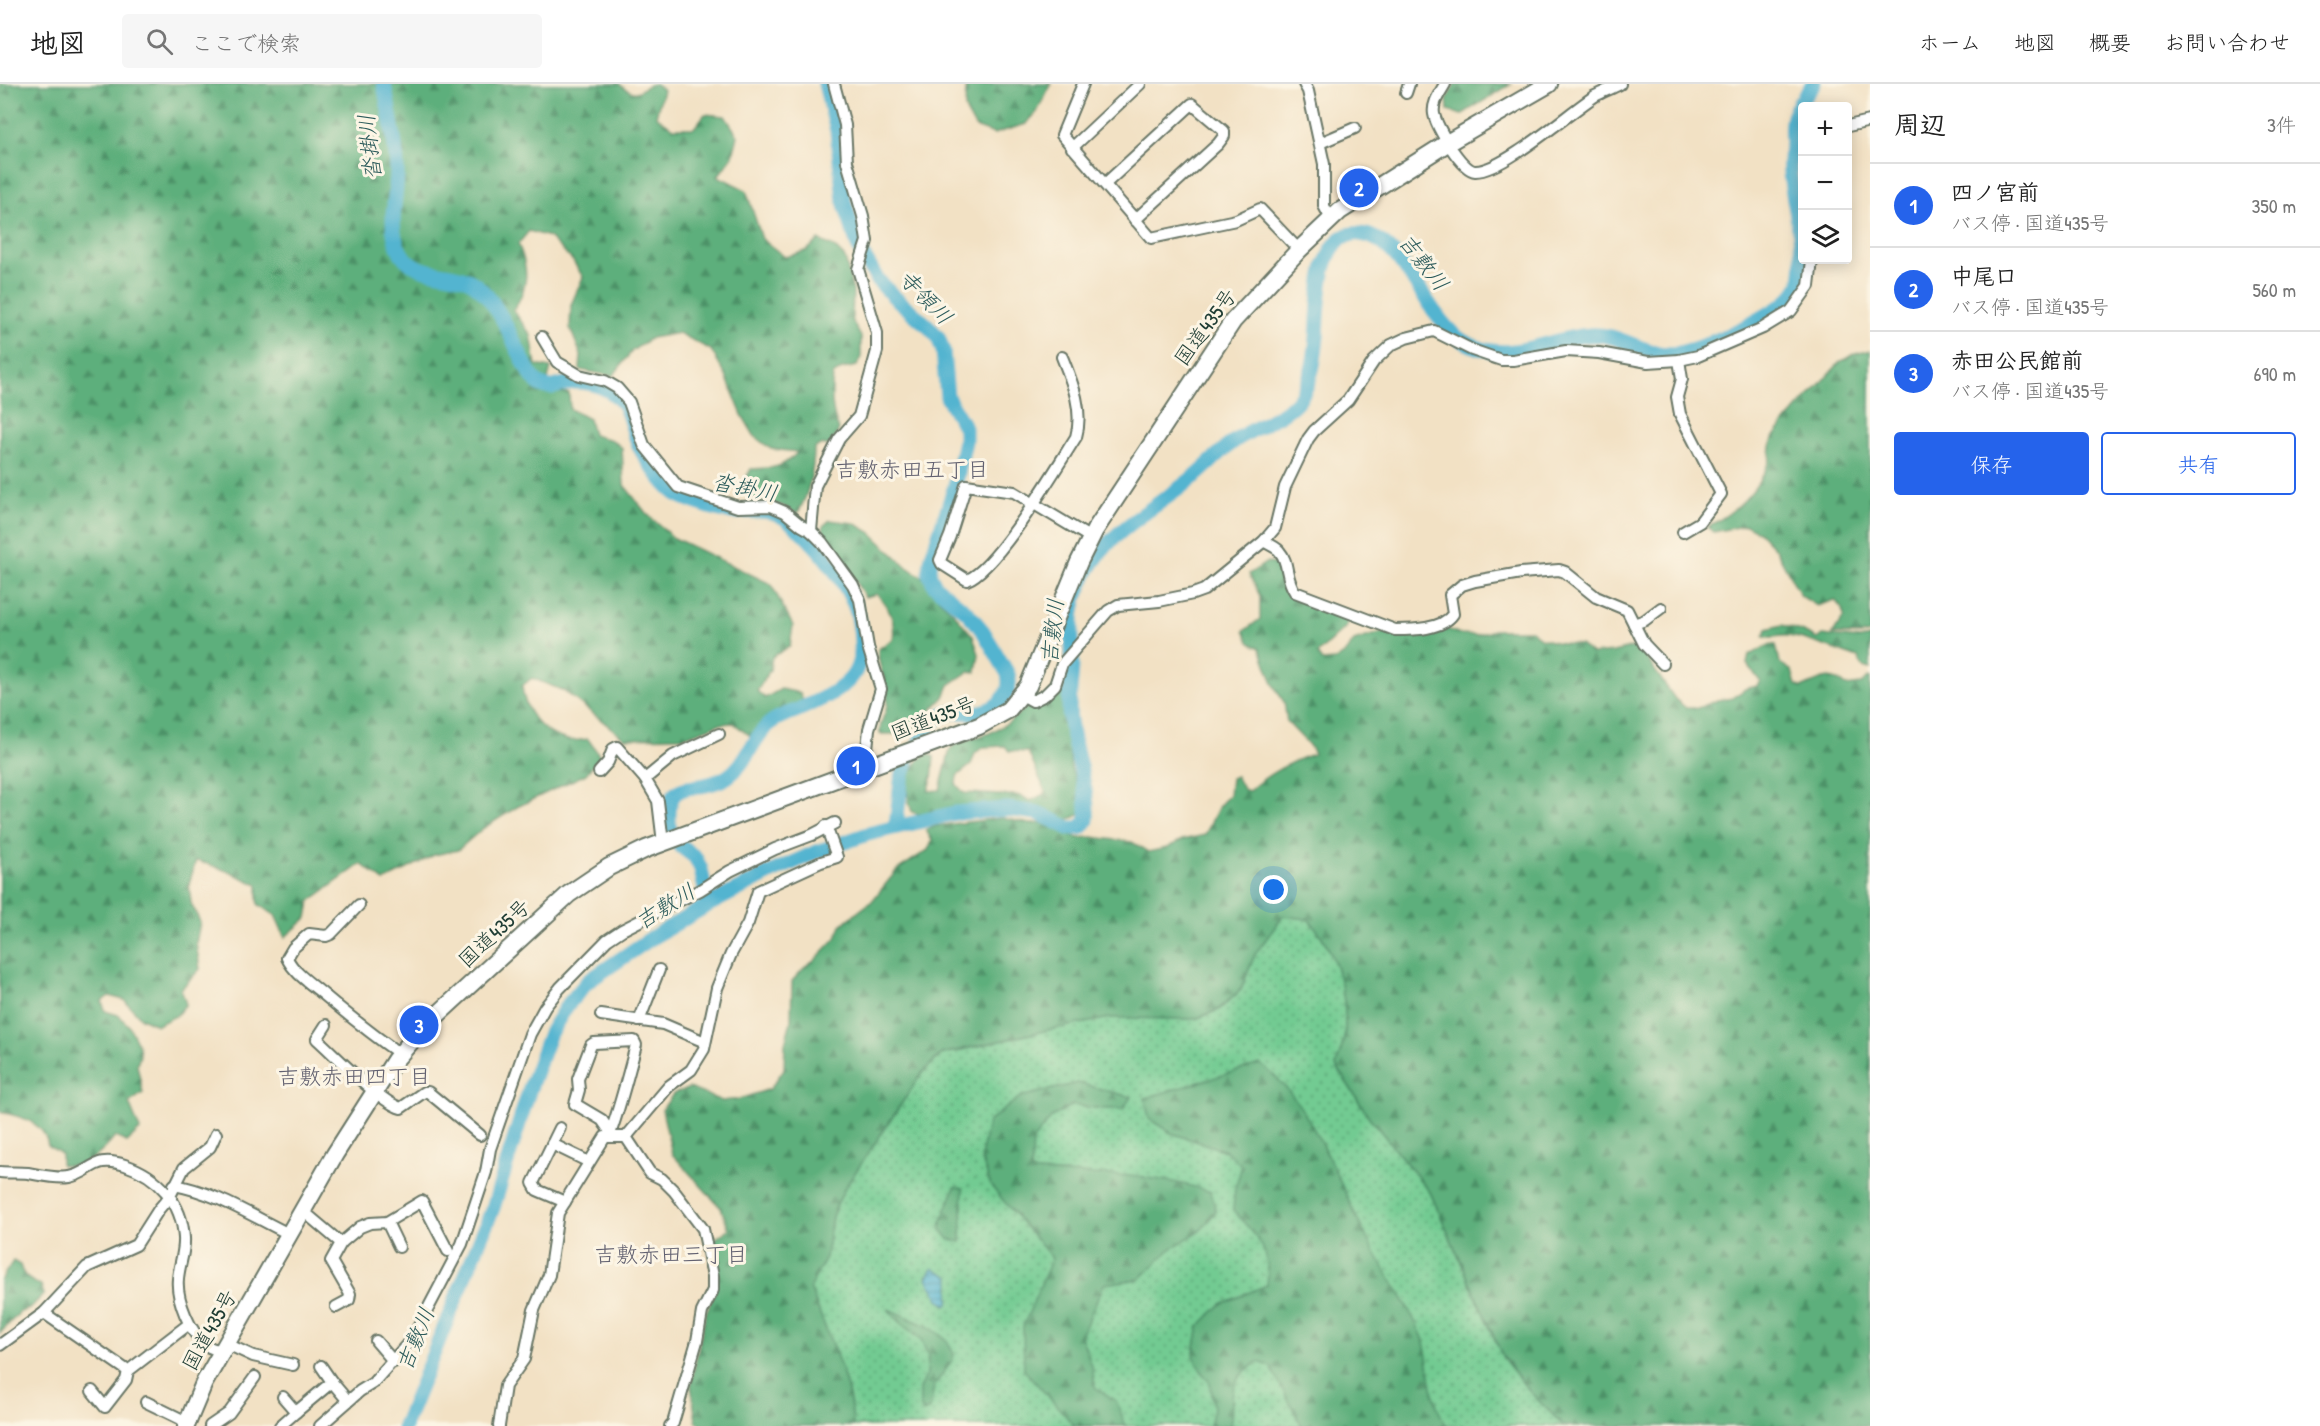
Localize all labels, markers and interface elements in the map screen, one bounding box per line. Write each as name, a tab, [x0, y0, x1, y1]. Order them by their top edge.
search box	[122, 14, 542, 68]
text: 地図	[30, 24, 86, 62]
icon: search	[143, 25, 176, 58]
text: ここで検索	[191, 28, 301, 58]
text: ホーム	[1919, 28, 1981, 57]
text: 地図	[2014, 28, 2056, 57]
text: 概要	[2089, 28, 2131, 57]
text: お問い合わせ	[2164, 28, 2290, 57]
map controls	[1798, 102, 1852, 264]
button: +	[1798, 102, 1852, 156]
text: 周辺	[1894, 107, 1946, 142]
text: 3件	[2267, 111, 2296, 138]
water label: 沓掛川	[351, 113, 387, 181]
button: −	[1798, 156, 1852, 210]
pin: 2	[1340, 166, 1378, 210]
text: 四ノ宮前	[1951, 177, 2039, 207]
text: 1	[1910, 192, 1917, 219]
text: 350 m	[2251, 192, 2296, 219]
text: バス停 · 国道435号	[1951, 209, 2109, 236]
button: layers	[1798, 210, 1852, 264]
water label: 吉敷川	[1392, 227, 1456, 297]
text: 中尾口	[1951, 261, 2017, 291]
water label: 寺領川	[892, 263, 960, 331]
text: 2	[1909, 276, 1918, 303]
text: 560 m	[2252, 276, 2296, 303]
street label: 国道435号	[1167, 282, 1243, 372]
text: バス停 · 国道435号	[1951, 293, 2109, 320]
text: 赤田公民館前	[1951, 345, 2083, 375]
text: 3	[1909, 360, 1918, 387]
text: 690 m	[2254, 360, 2296, 387]
text: バス停 · 国道435号	[1951, 377, 2109, 404]
button: 保存	[1894, 432, 2089, 495]
button: 共有	[2101, 432, 2296, 495]
district label: 吉敷赤田五丁目	[835, 454, 989, 484]
water label: 沓掛川	[710, 466, 780, 508]
water label: 吉敷川	[1034, 597, 1070, 665]
street label: 国道435号	[886, 688, 980, 748]
pin: 1	[836, 744, 876, 788]
your location	[1259, 875, 1288, 904]
water label: 吉敷川	[629, 876, 701, 936]
street label: 国道435号	[452, 892, 536, 974]
pin: 3	[400, 1002, 438, 1048]
district label: 吉敷赤田四丁目	[277, 1061, 431, 1091]
district label: 吉敷赤田三丁目	[594, 1239, 748, 1269]
street label: 国道435号	[175, 1284, 243, 1376]
water label: 吉敷川	[389, 1303, 441, 1375]

